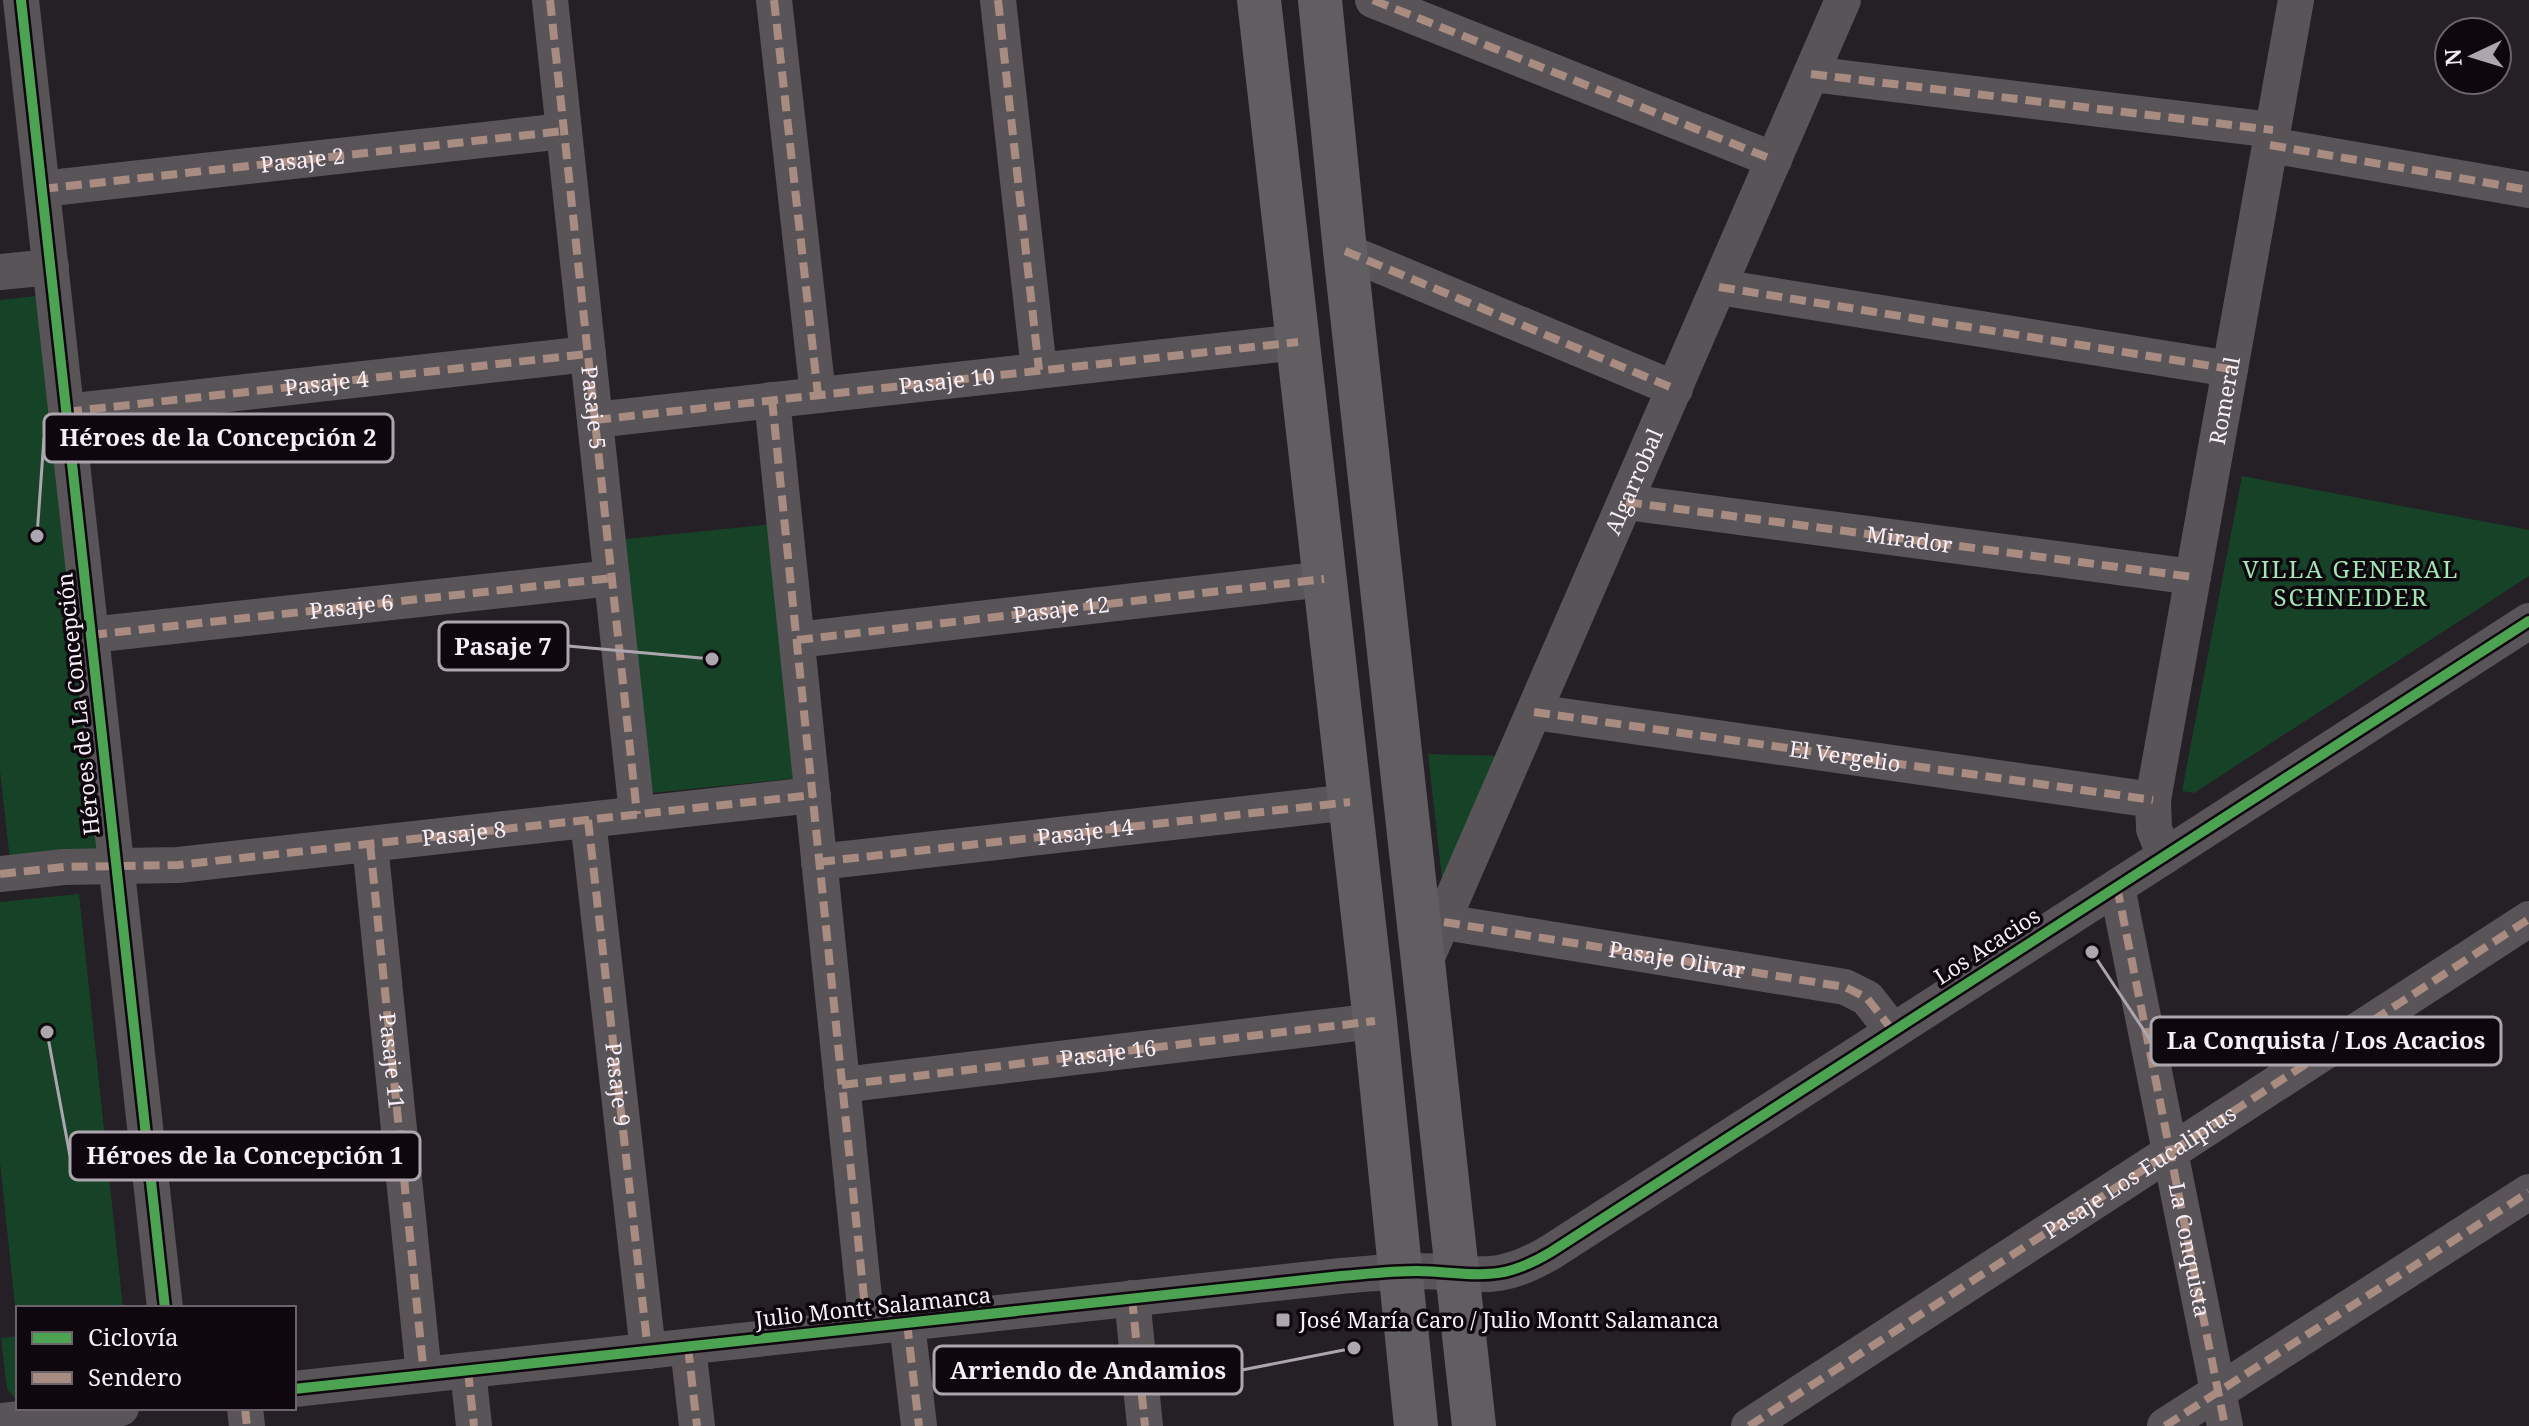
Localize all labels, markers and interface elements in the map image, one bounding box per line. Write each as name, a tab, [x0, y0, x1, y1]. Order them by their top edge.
north arrow	[2433, 16, 2513, 96]
text: N	[2436, 48, 2468, 67]
street label: Pasaje 2	[259, 140, 346, 179]
street label: Romeral	[2201, 354, 2246, 447]
street label: Pasaje 10	[897, 360, 996, 400]
street label: Pasaje 4	[283, 363, 370, 402]
street label: Pasaje 5	[575, 364, 614, 451]
callout: Héroes de la Concepción 2	[44, 414, 393, 462]
text: Héroes de la Concepción 2	[59, 420, 377, 453]
street label: Algarrobal	[1597, 423, 1669, 539]
street label: Mirador	[1865, 518, 1955, 559]
district label: VILLA GENERAL SCHNEIDER	[2242, 552, 2460, 613]
street label: Héroes de La Concepción	[48, 571, 106, 837]
street label: Pasaje 6	[308, 586, 395, 625]
street label: Pasaje 12	[1011, 588, 1111, 629]
callout: Pasaje 7	[439, 622, 568, 670]
text: Pasaje 7	[454, 629, 552, 662]
street label: El Vergelio	[1787, 732, 1903, 778]
street label: Pasaje 14	[1035, 811, 1135, 851]
street label: Pasaje 8	[420, 813, 507, 852]
street label: Los Acacios	[1928, 900, 2045, 991]
street label: Pasaje Olivar	[1607, 933, 1748, 985]
street label: Pasaje 11	[373, 1011, 413, 1110]
callout: La Conquista / Los Acacios	[2151, 1017, 2501, 1065]
text: La Conquista / Los Acacios	[2167, 1023, 2485, 1056]
street label: Pasaje 16	[1058, 1031, 1158, 1073]
street label: Pasaje 9	[599, 1041, 639, 1128]
street label: Pasaje Los Eucaliptus	[2037, 1098, 2241, 1245]
callout: Héroes de la Concepción 1	[70, 1132, 420, 1180]
text: Héroes de la Concepción 1	[86, 1138, 404, 1171]
street label: La Conquista	[2163, 1180, 2219, 1320]
street label: Julio Montt Salamanca	[752, 1279, 992, 1333]
place label: José María Caro / Julio Montt Salamanca	[1298, 1304, 1719, 1334]
legend	[16, 1306, 296, 1410]
marker: José María Caro / Julio Montt Salamanca	[1274, 1311, 1292, 1329]
text: Ciclovía	[88, 1320, 179, 1353]
callout: Arriendo de Andamios	[934, 1346, 1242, 1394]
text: Arriendo de Andamios	[950, 1353, 1226, 1386]
text: Sendero	[88, 1360, 182, 1393]

